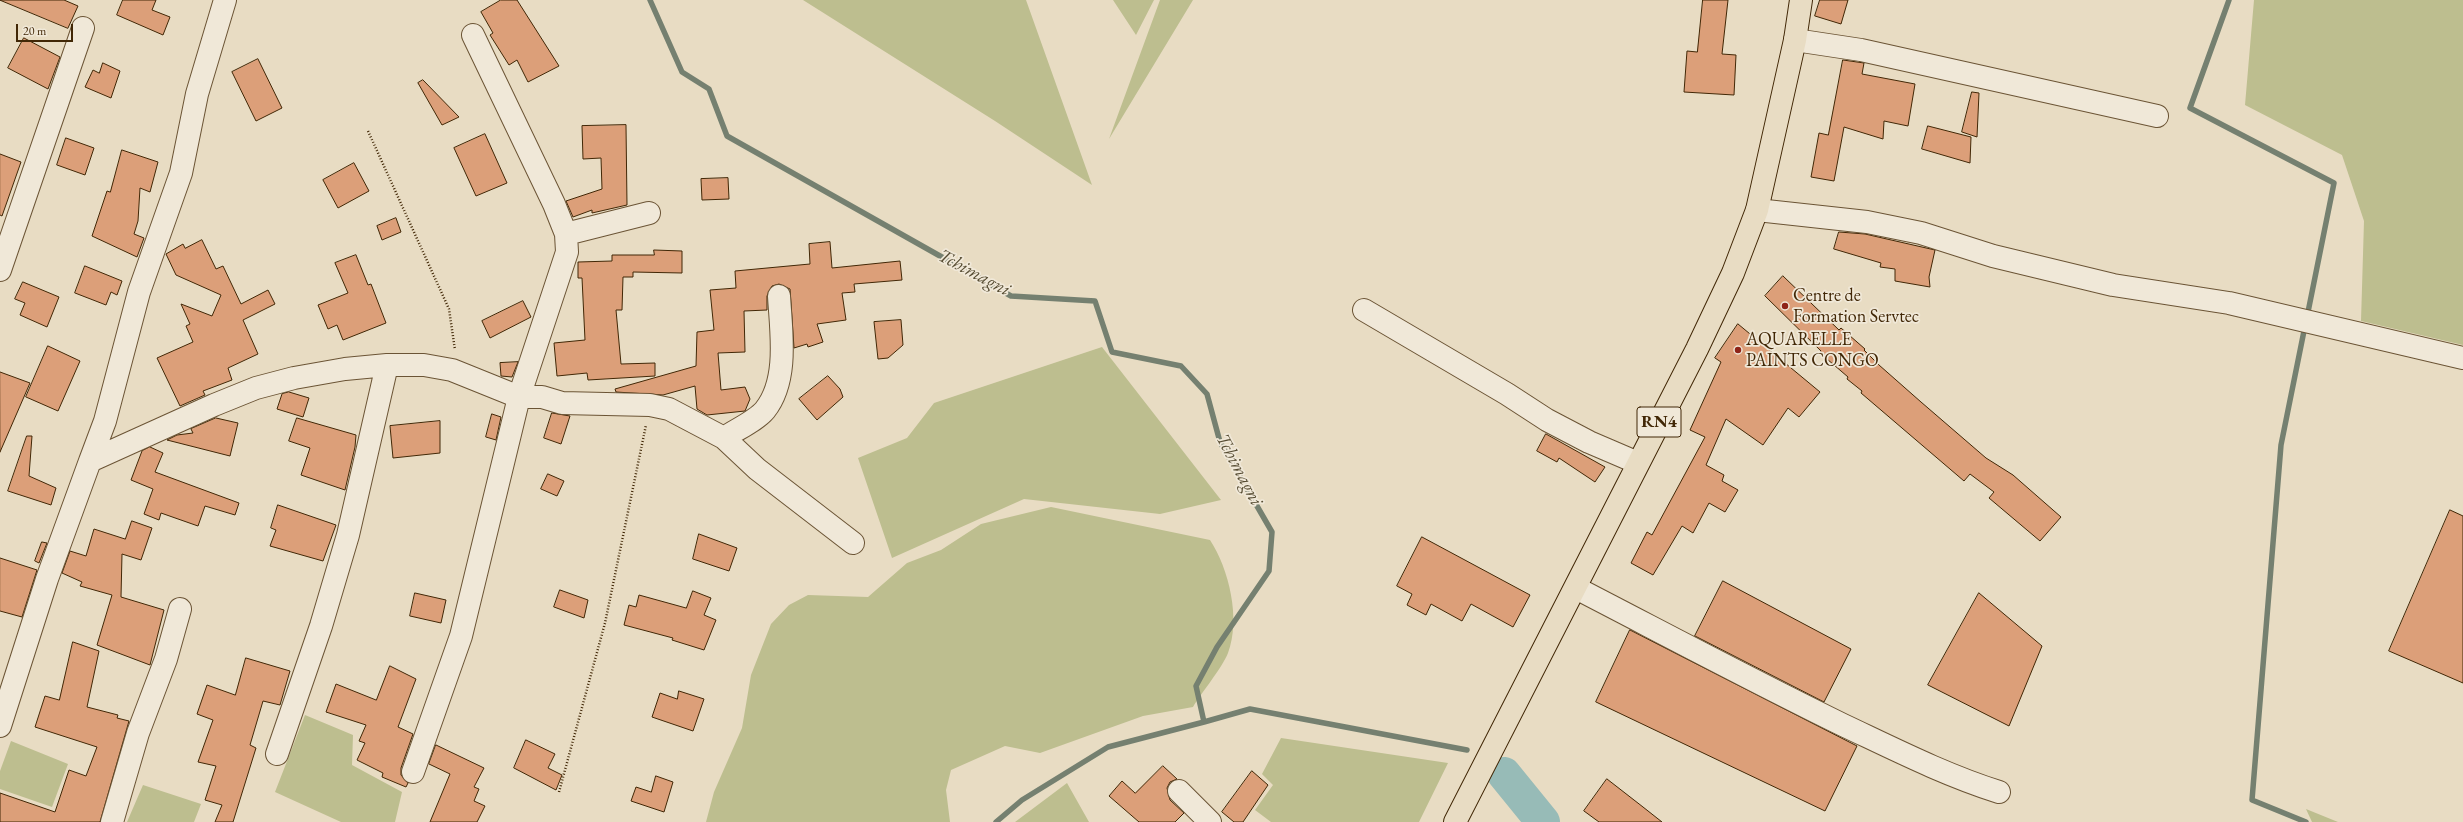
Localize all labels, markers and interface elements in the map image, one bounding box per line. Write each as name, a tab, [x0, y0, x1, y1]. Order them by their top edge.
scale bar	[18, 16, 75, 42]
text: 20 m	[23, 23, 46, 39]
water label: Tchimagni	[934, 245, 1014, 301]
place label: Centre de Formation Servtec	[1793, 285, 1919, 328]
marker: Centre de Formation Servtec	[1780, 301, 1790, 311]
place label: AQUARELLE PAINTS CONGO	[1746, 329, 1879, 372]
marker: AQUARELLE PAINTS CONGO	[1733, 345, 1743, 355]
road number: RN4	[1637, 407, 1681, 437]
water label: Tchimagni	[1211, 430, 1267, 510]

